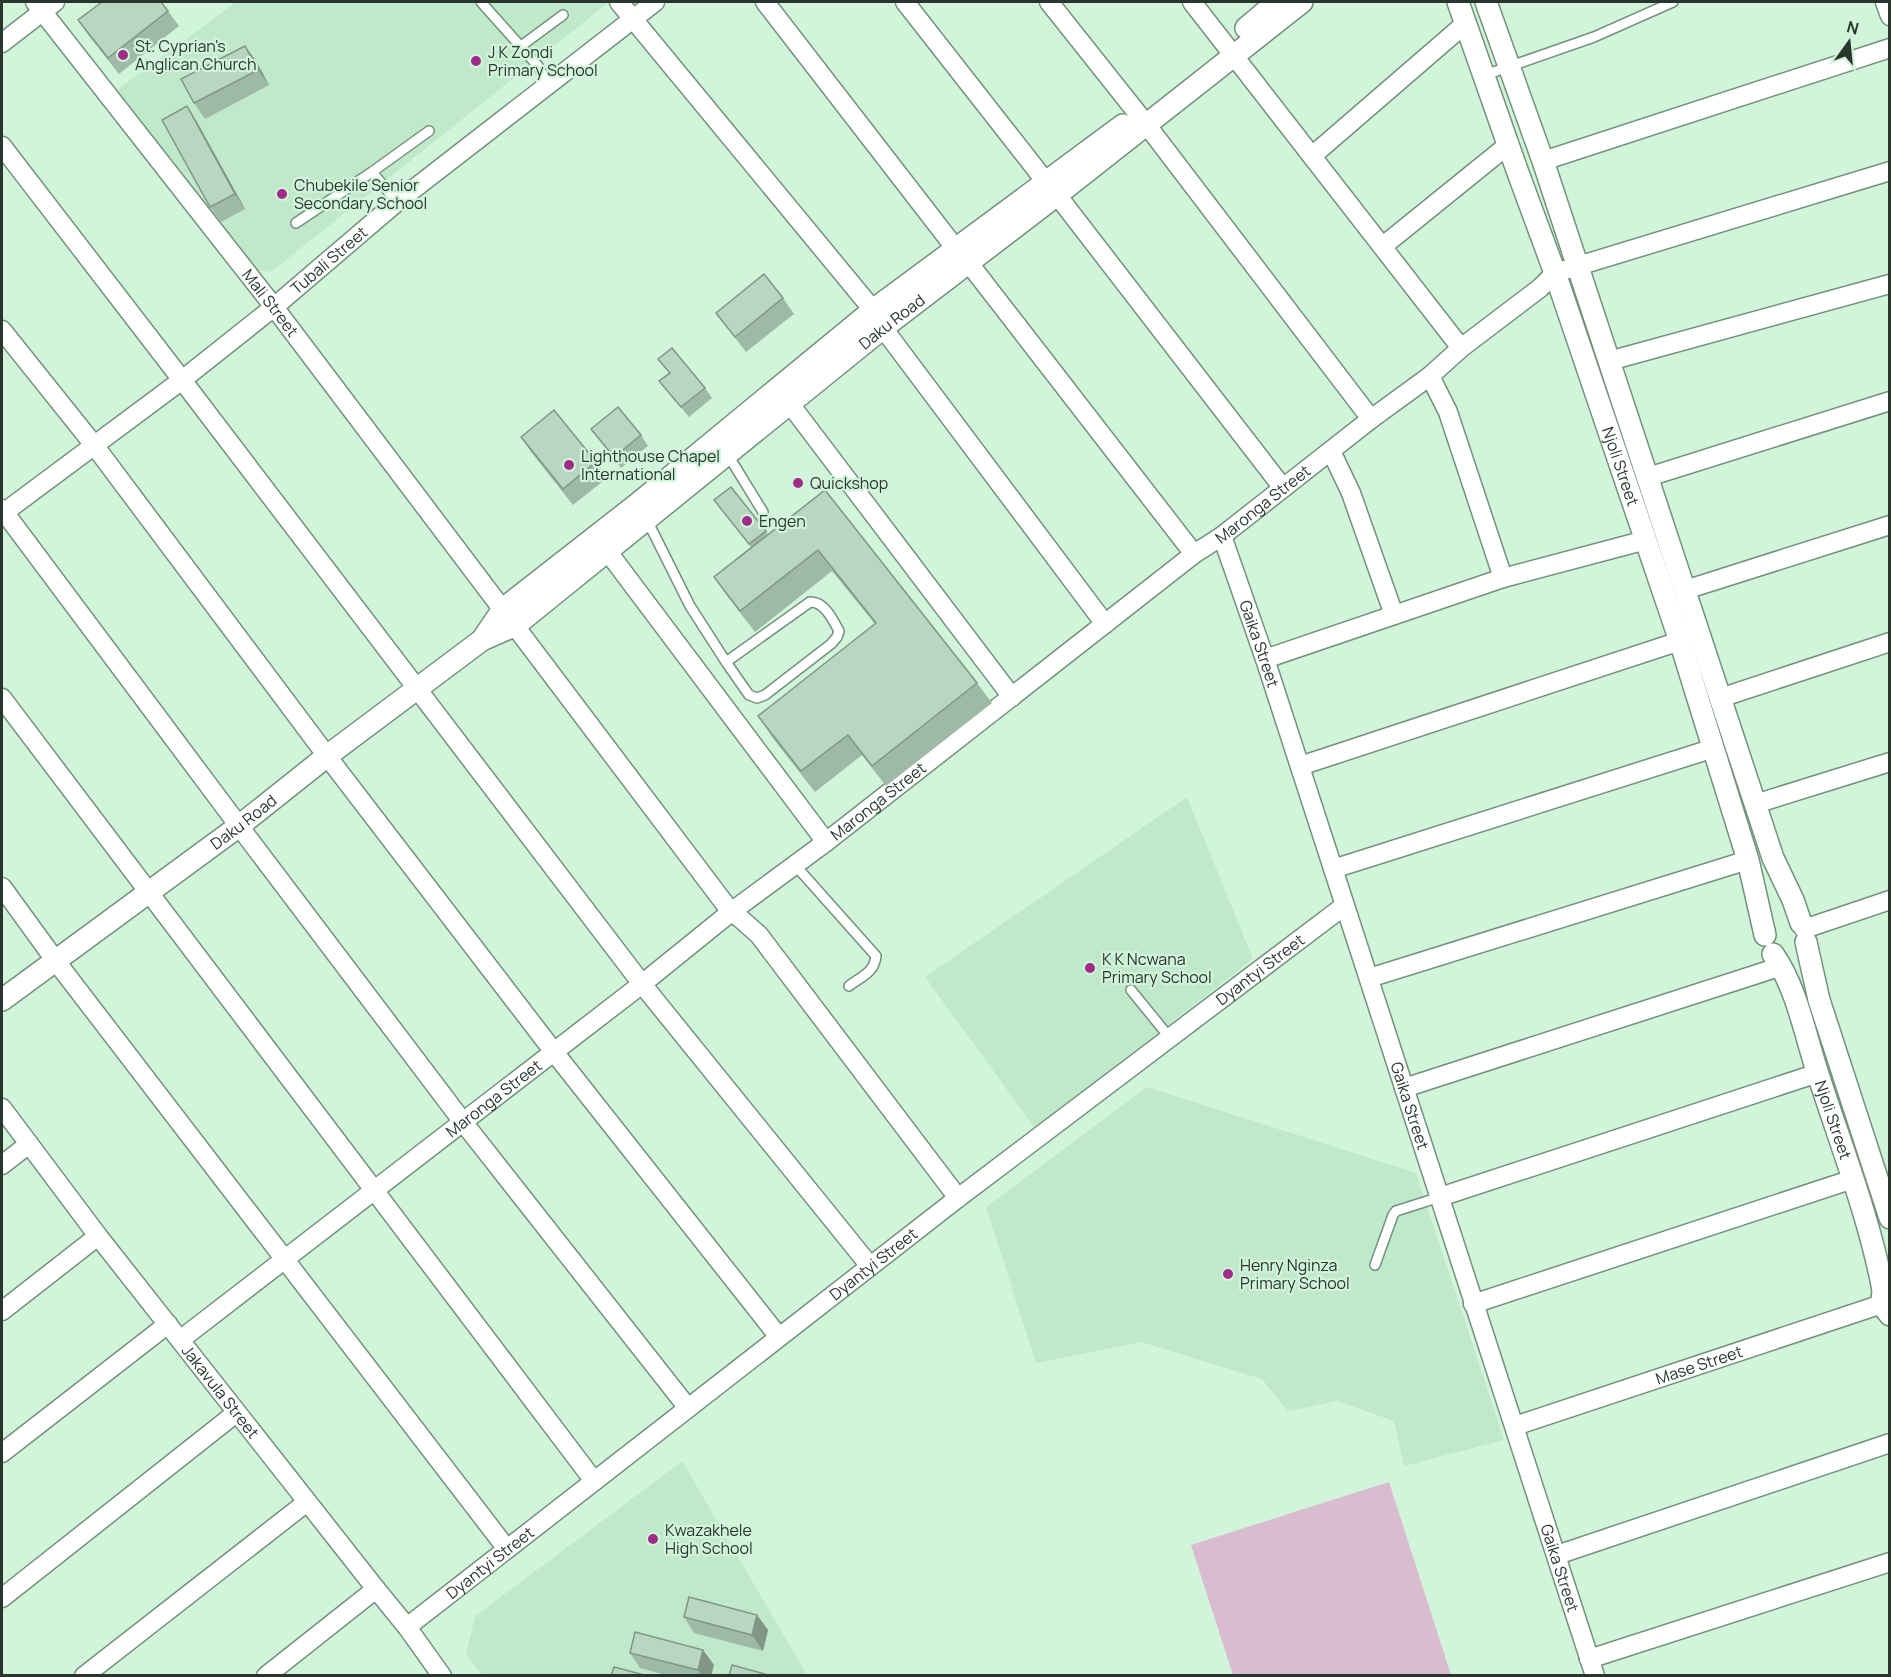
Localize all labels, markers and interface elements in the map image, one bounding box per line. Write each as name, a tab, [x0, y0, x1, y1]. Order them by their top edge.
north arrow	[1819, 12, 1879, 72]
text: N	[1844, 15, 1861, 40]
place label: St. Cyprian's Anglican Church	[135, 35, 256, 75]
place label: J K Zondi Primary School	[488, 41, 598, 81]
marker: St. Cyprian's Anglican Church	[116, 48, 130, 62]
marker: J K Zondi Primary School	[469, 54, 483, 68]
place label: Chubekile Senior Secondary School	[294, 174, 427, 214]
marker: Chubekile Senior Secondary School	[275, 187, 289, 201]
street label: Tubali Street	[286, 221, 372, 299]
street label: Mali Street	[237, 264, 304, 341]
street label: Daku Road	[854, 289, 929, 354]
street label: Njoli Street	[1597, 424, 1644, 509]
place label: Lighthouse Chapel International	[581, 445, 720, 485]
marker: Lighthouse Chapel International	[562, 458, 576, 472]
street label: Maronga Street	[1210, 460, 1315, 548]
place label: Quickshop	[810, 472, 888, 494]
marker: Quickshop	[791, 476, 805, 490]
place label: Engen	[759, 510, 806, 532]
marker: Engen	[740, 514, 754, 528]
street label: Gaika Street	[1234, 597, 1284, 690]
street label: Maronga Street	[826, 757, 930, 845]
street label: Daku Road	[206, 789, 281, 854]
street label: Dyantyi Street	[1211, 929, 1309, 1010]
place label: K K Ncwana Primary School	[1102, 948, 1212, 988]
marker: K K Ncwana Primary School	[1083, 961, 1097, 975]
street label: Maronga Street	[441, 1054, 546, 1142]
street label: Gaika Street	[1385, 1059, 1434, 1152]
street label: Njoli Street	[1810, 1077, 1857, 1162]
street label: Dyantyi Street	[825, 1223, 922, 1305]
place label: Henry Nginza Primary School	[1240, 1254, 1350, 1294]
marker: Henry Nginza Primary School	[1221, 1267, 1235, 1281]
street label: Jakavula Street	[177, 1340, 264, 1443]
street label: Mase Street	[1653, 1340, 1745, 1389]
place label: Kwazakhele High School	[665, 1519, 753, 1559]
street label: Dyantyi Street	[441, 1521, 538, 1604]
street label: Gaika Street	[1535, 1521, 1584, 1615]
marker: Kwazakhele High School	[646, 1532, 660, 1546]

